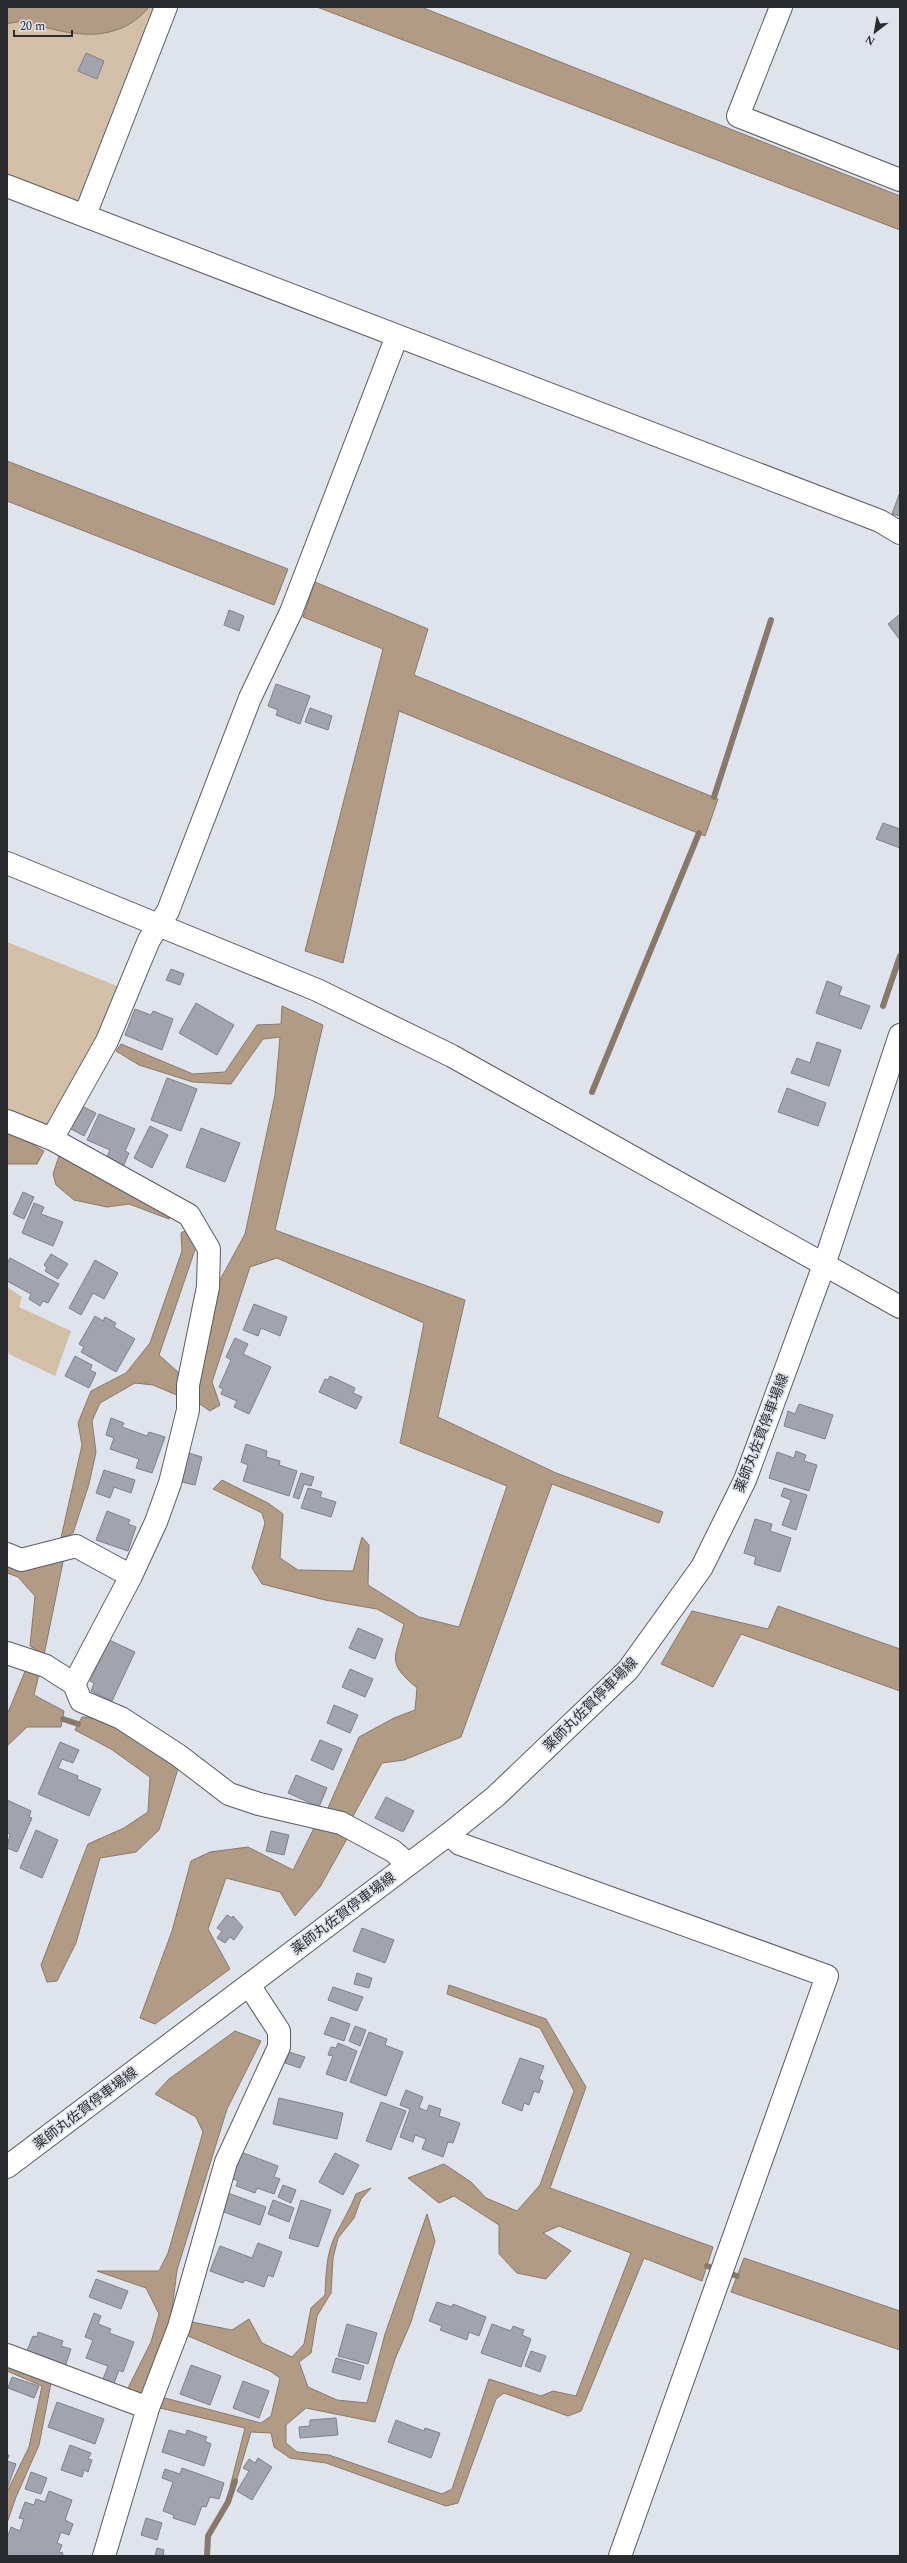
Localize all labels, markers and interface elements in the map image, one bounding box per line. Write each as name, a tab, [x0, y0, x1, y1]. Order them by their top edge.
scale bar	[14, 12, 72, 38]
north arrow	[855, 12, 895, 52]
text: 20 m	[20, 17, 45, 36]
text: N	[862, 31, 878, 50]
street label: 薬師丸佐賀停車場線	[729, 1371, 794, 1496]
street label: 薬師丸佐賀停車場線	[538, 1652, 642, 1756]
street label: 薬師丸佐賀停車場線	[287, 1867, 400, 1960]
street label: 薬師丸佐賀停車場線	[29, 2062, 142, 2155]

